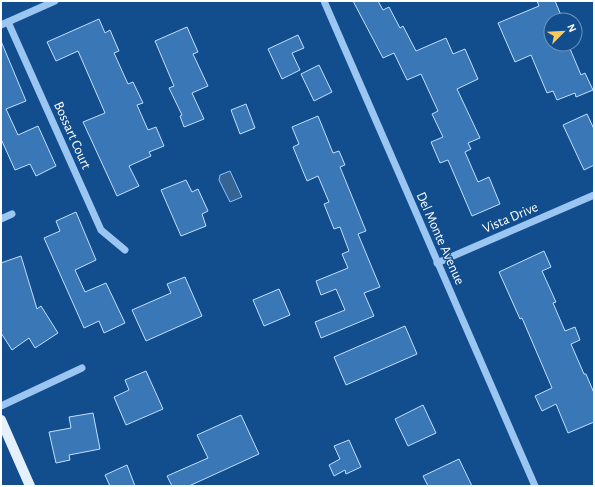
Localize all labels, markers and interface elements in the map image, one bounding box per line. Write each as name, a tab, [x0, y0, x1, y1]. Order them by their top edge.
north arrow	[543, 12, 583, 52]
text: N	[565, 22, 578, 34]
street label: Bossart Court	[51, 100, 93, 172]
street label: Del Monte Avenue	[413, 190, 467, 287]
street label: Vista Drive	[481, 200, 540, 236]

